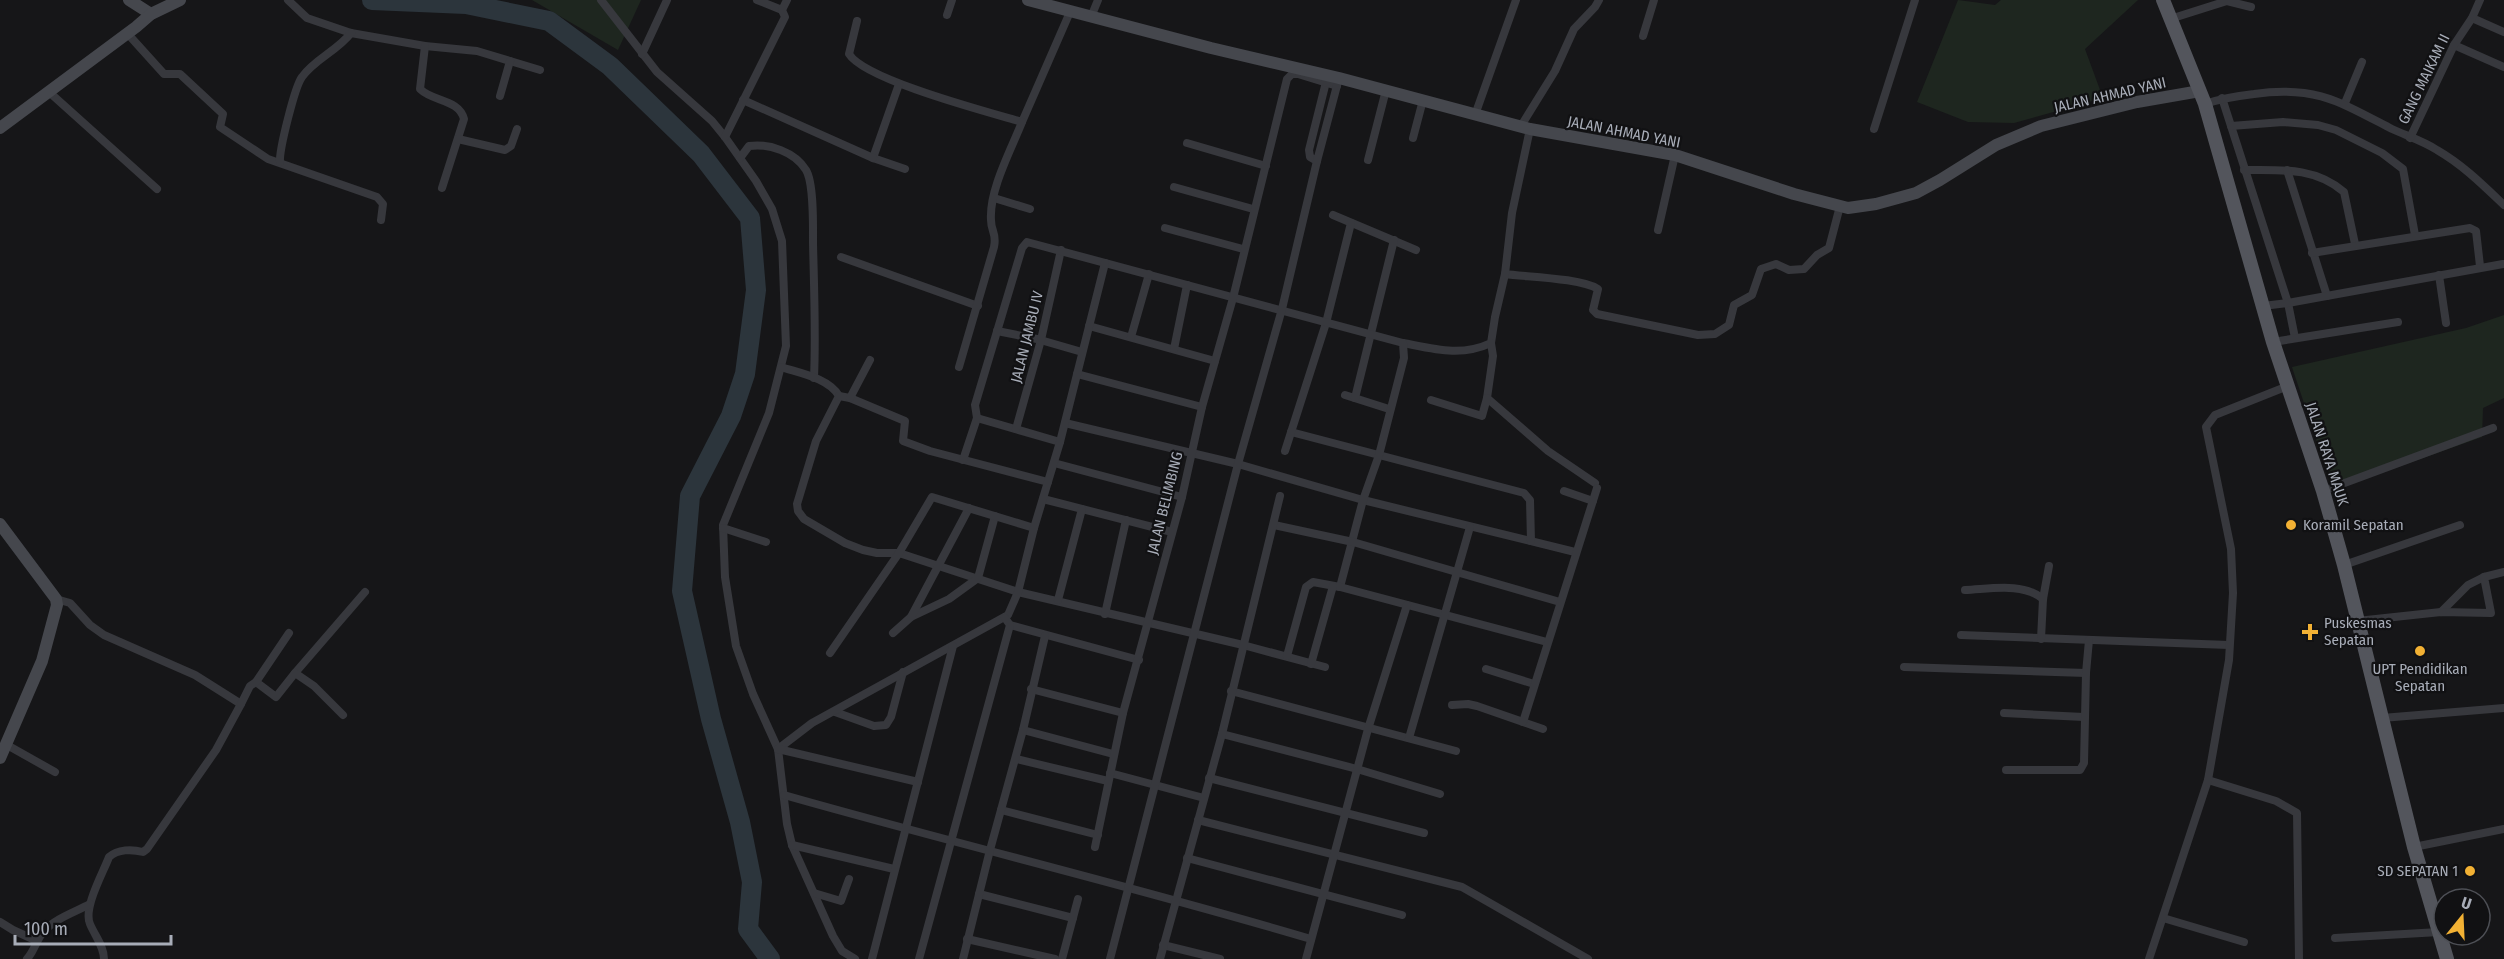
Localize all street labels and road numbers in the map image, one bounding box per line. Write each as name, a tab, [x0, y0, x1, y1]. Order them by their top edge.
street label: GANG MAIKAM II	[2394, 31, 2454, 127]
street label: JALAN AHMAD YANI	[2052, 73, 2168, 117]
street label: JALAN AHMAD YANI	[1566, 112, 1682, 152]
street label: JALAN JAMBU IV	[1007, 289, 1047, 385]
street label: JALAN RAYA MAUK	[2302, 400, 2352, 508]
street label: JALAN BELIMBING	[1144, 450, 1186, 556]

